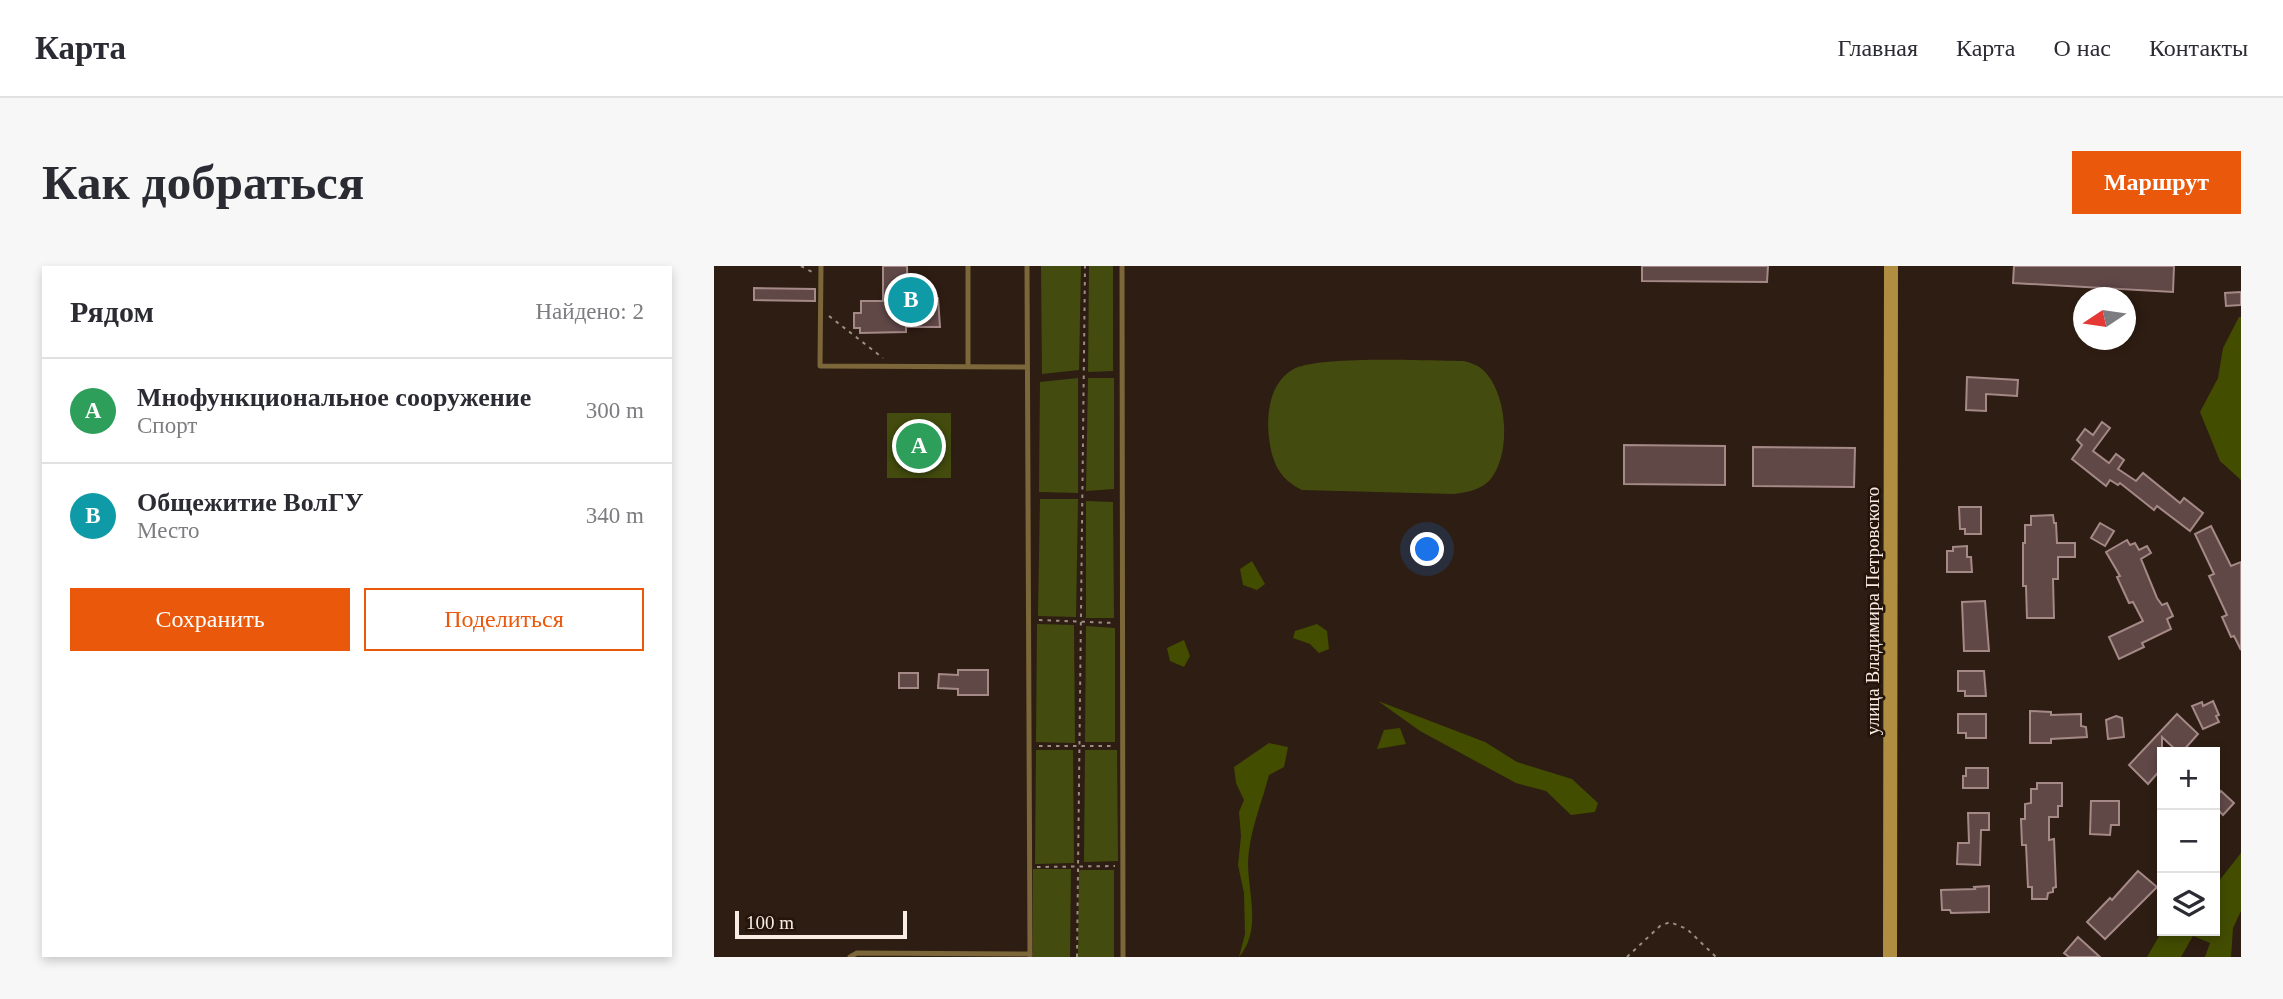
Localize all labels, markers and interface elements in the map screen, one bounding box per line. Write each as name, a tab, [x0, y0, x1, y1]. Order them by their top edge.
text: Карта	[35, 30, 126, 66]
text: Главная	[1837, 35, 1918, 61]
text: Карта	[1956, 35, 2015, 61]
text: О нас	[2053, 35, 2111, 61]
text: Контакты	[2149, 35, 2248, 61]
button: Маршрут	[2072, 151, 2241, 214]
text: Как добраться	[42, 155, 364, 210]
pin: B	[888, 274, 934, 326]
north arrow	[2073, 287, 2136, 350]
text: Рядом	[70, 295, 154, 328]
text: Найдено: 2	[536, 299, 644, 324]
text: Мнофункциональное сооружение	[137, 383, 531, 412]
text: A	[85, 398, 101, 423]
text: 300 m	[586, 398, 644, 423]
text: Спорт	[137, 413, 197, 438]
pin: A	[896, 420, 942, 472]
street label: улица Владимира Петровского	[1862, 487, 1883, 735]
text: Общежитие ВолГУ	[137, 488, 364, 517]
text: B	[85, 503, 101, 528]
text: 340 m	[586, 503, 644, 528]
text: Место	[137, 518, 199, 543]
your location	[1410, 532, 1444, 566]
button: Сохранить	[70, 588, 350, 651]
button: Поделиться	[364, 588, 644, 651]
map controls	[2157, 747, 2220, 936]
button: +	[2157, 747, 2220, 810]
button: −	[2157, 810, 2220, 873]
button: layers	[2157, 873, 2220, 936]
scale bar	[735, 908, 906, 940]
text: 100 m	[746, 912, 794, 933]

